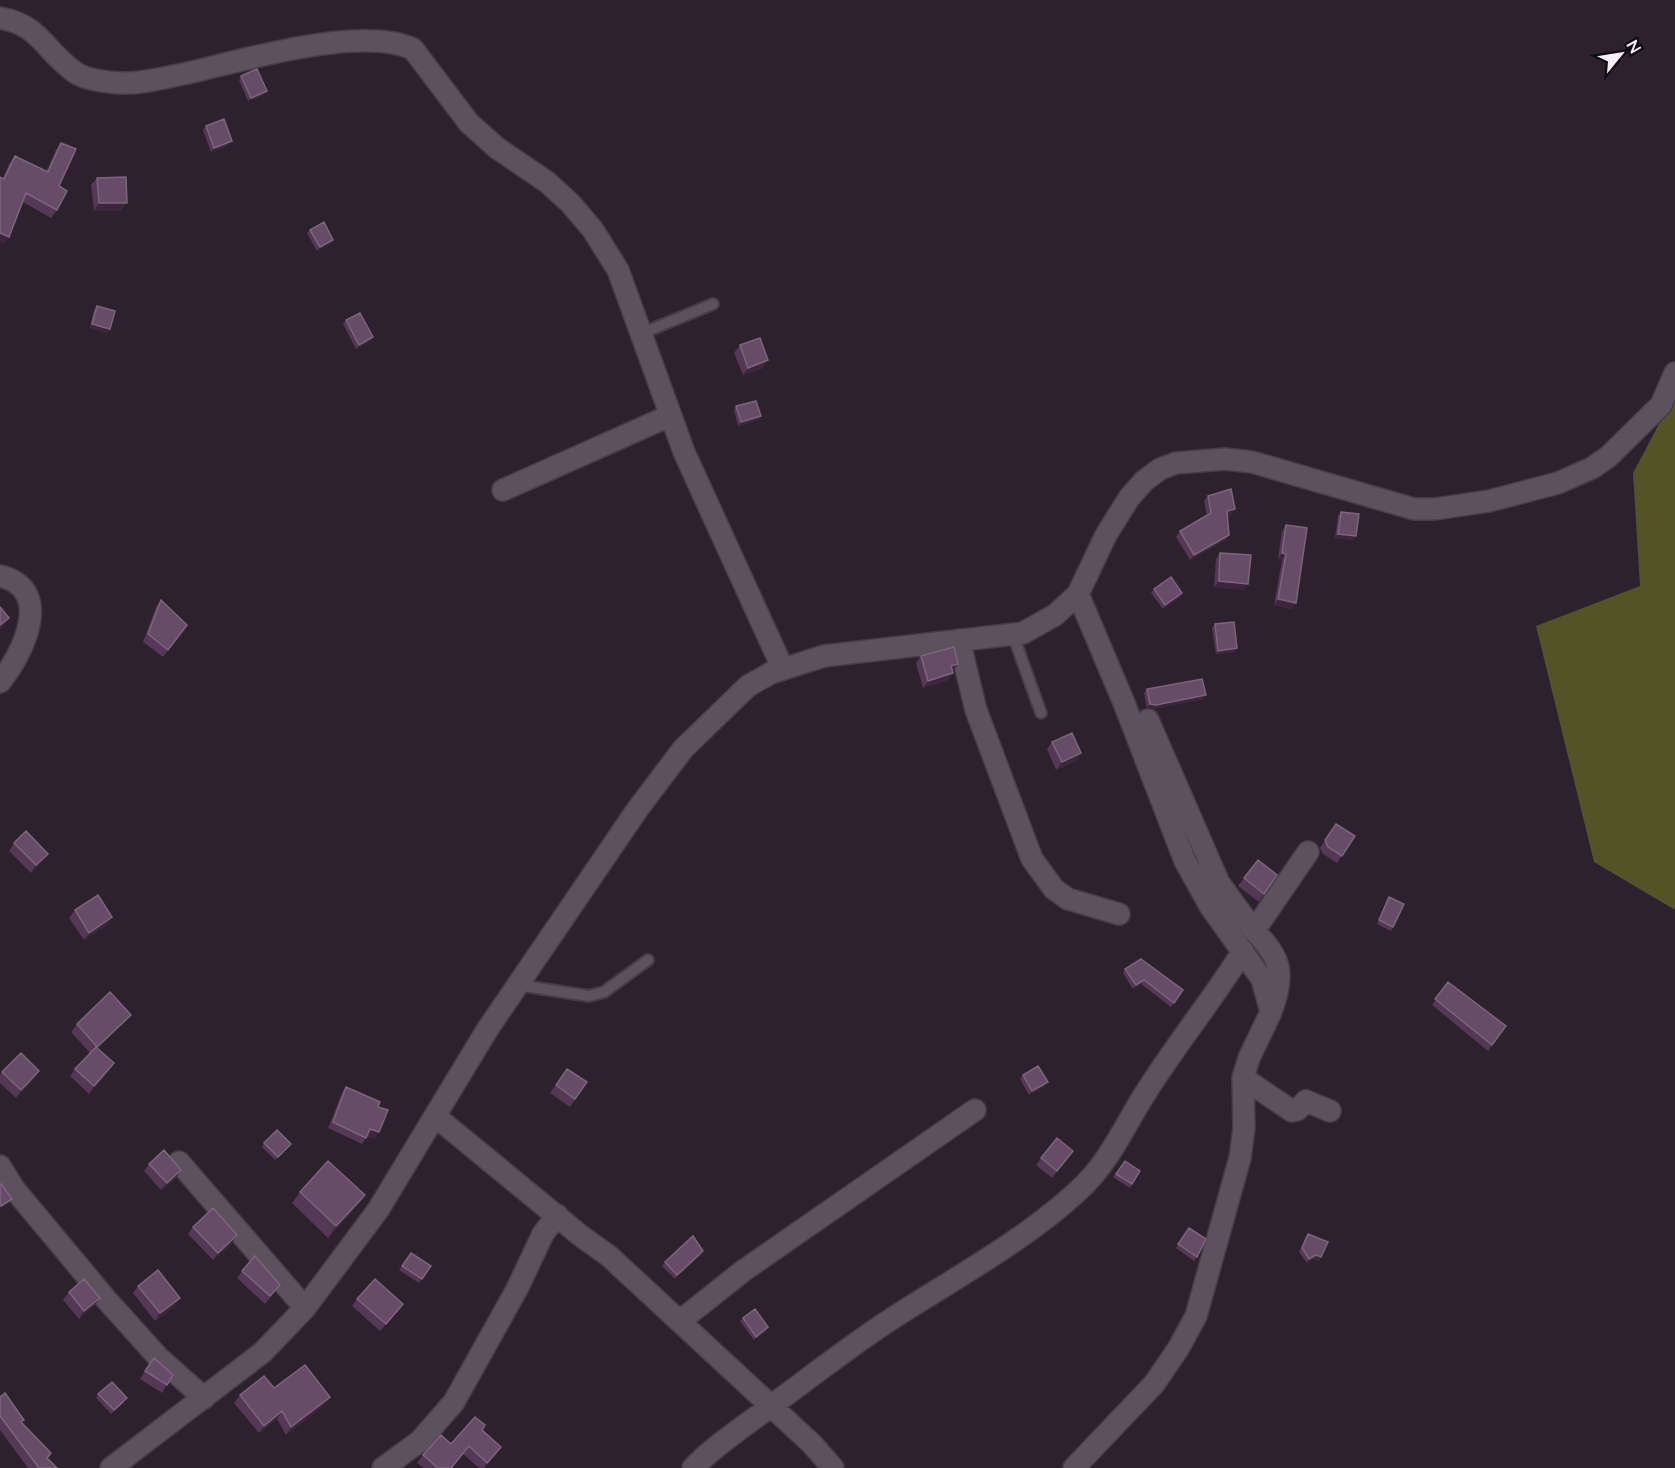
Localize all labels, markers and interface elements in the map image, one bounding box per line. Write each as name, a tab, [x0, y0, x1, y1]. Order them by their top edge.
north arrow	[1591, 24, 1651, 84]
text: N	[1623, 36, 1646, 56]

